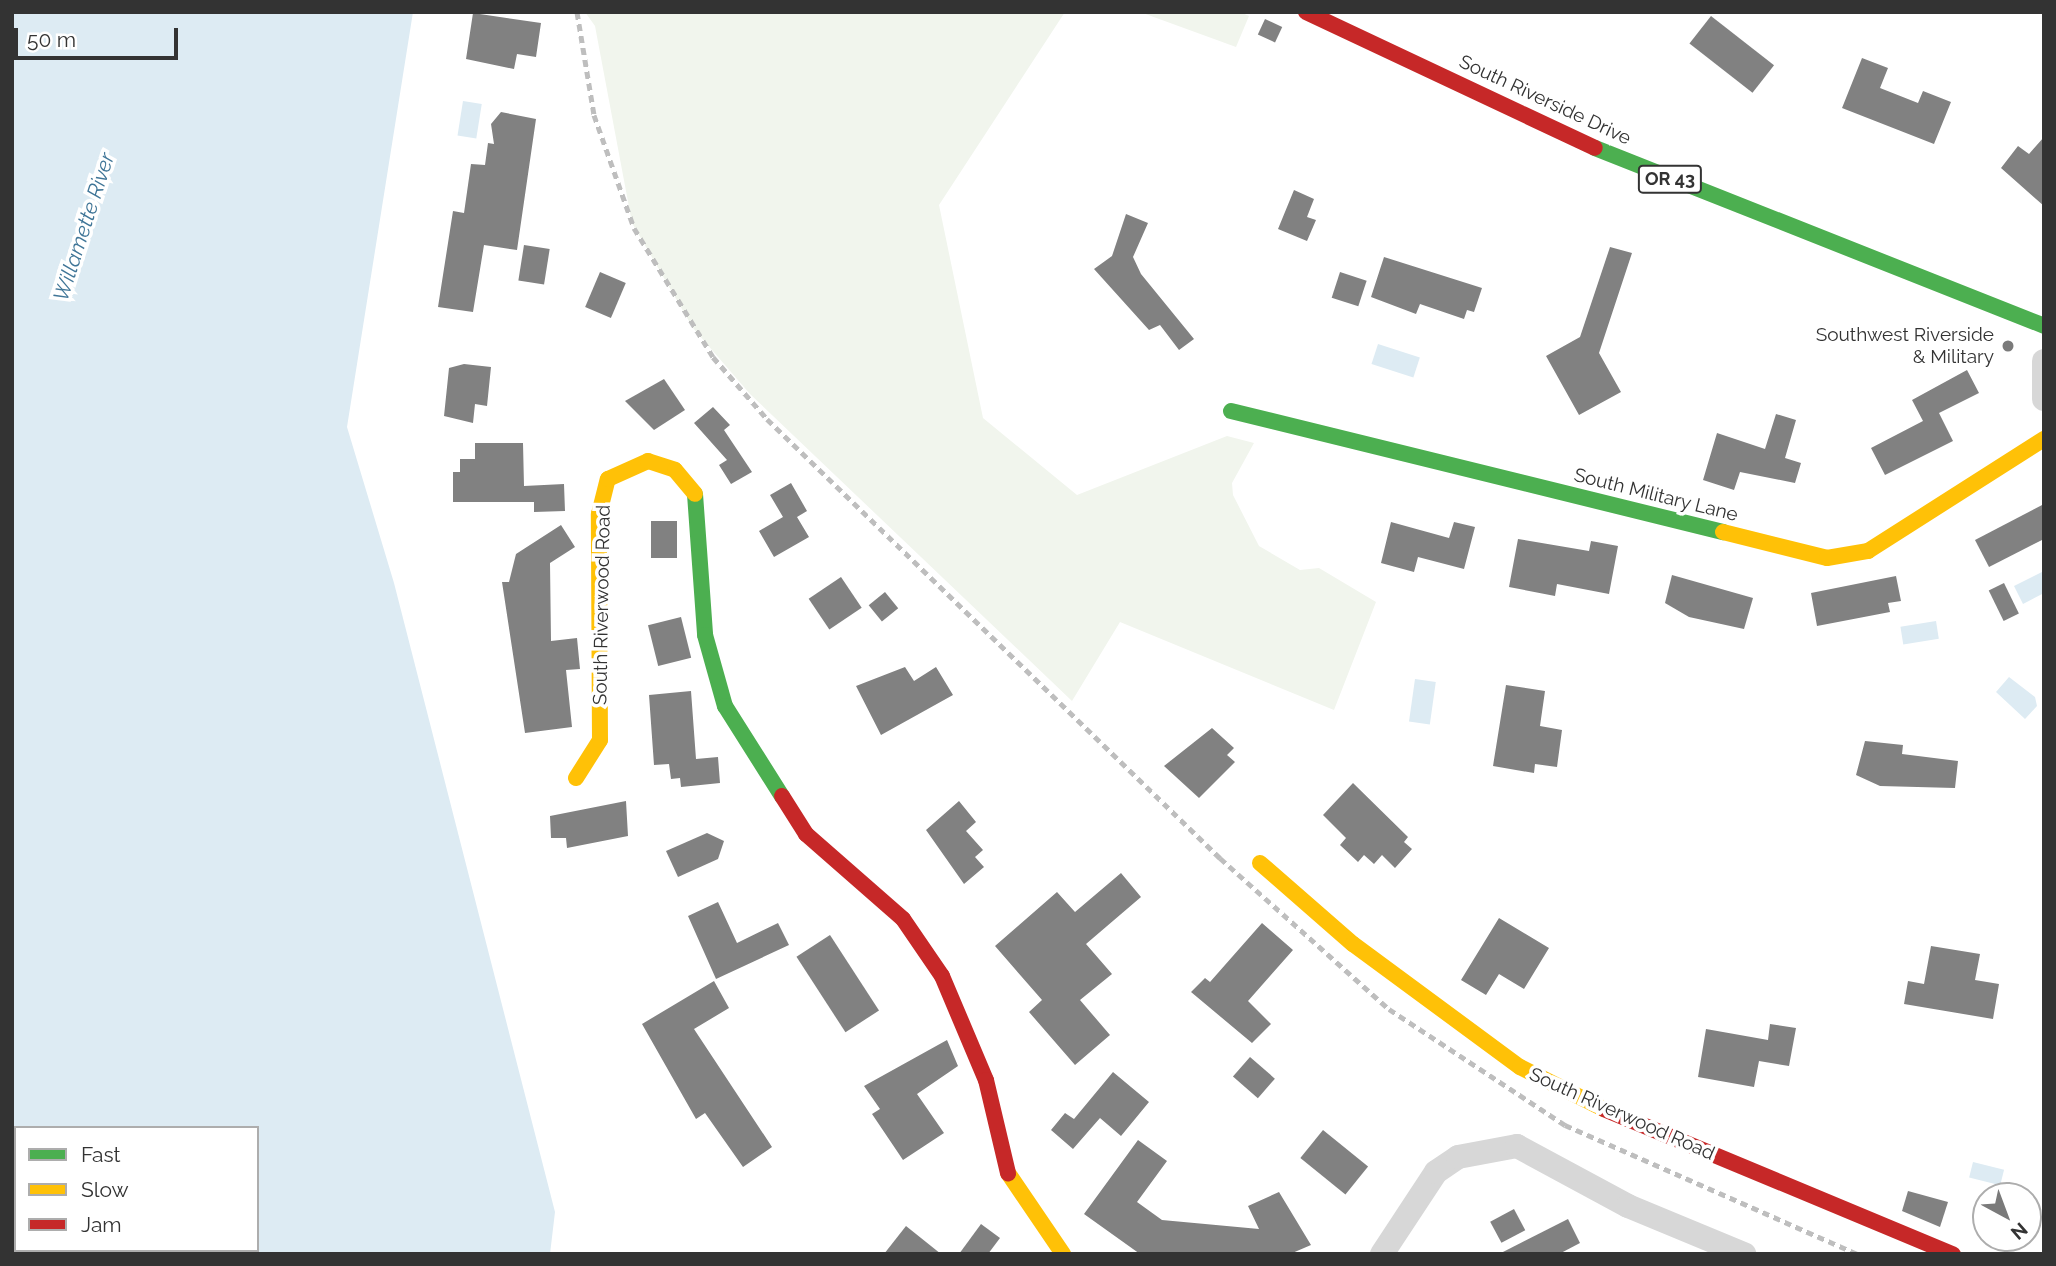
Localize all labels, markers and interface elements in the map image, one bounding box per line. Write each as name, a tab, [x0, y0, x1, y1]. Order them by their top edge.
scale bar	[18, 14, 182, 58]
text: 50 m	[27, 27, 76, 52]
street label: South Riverside Drive	[1455, 50, 1635, 150]
water label: Willamette River	[48, 150, 120, 304]
road number: OR 43	[1637, 164, 1703, 194]
place label: Southwest Riverside & Military	[1816, 324, 1994, 368]
marker: Southwest Riverside & Military	[2000, 338, 2016, 354]
street label: South Military Lane	[1571, 464, 1741, 526]
street label: South Riverwood Road	[589, 505, 615, 705]
street label: South Riverwood Road	[1526, 1063, 1718, 1165]
legend	[14, 1126, 259, 1252]
text: Fast	[81, 1142, 121, 1167]
text: Slow	[81, 1177, 129, 1202]
north arrow	[1972, 1182, 2042, 1252]
text: Jam	[81, 1212, 122, 1237]
text: N	[2007, 1218, 2032, 1244]

